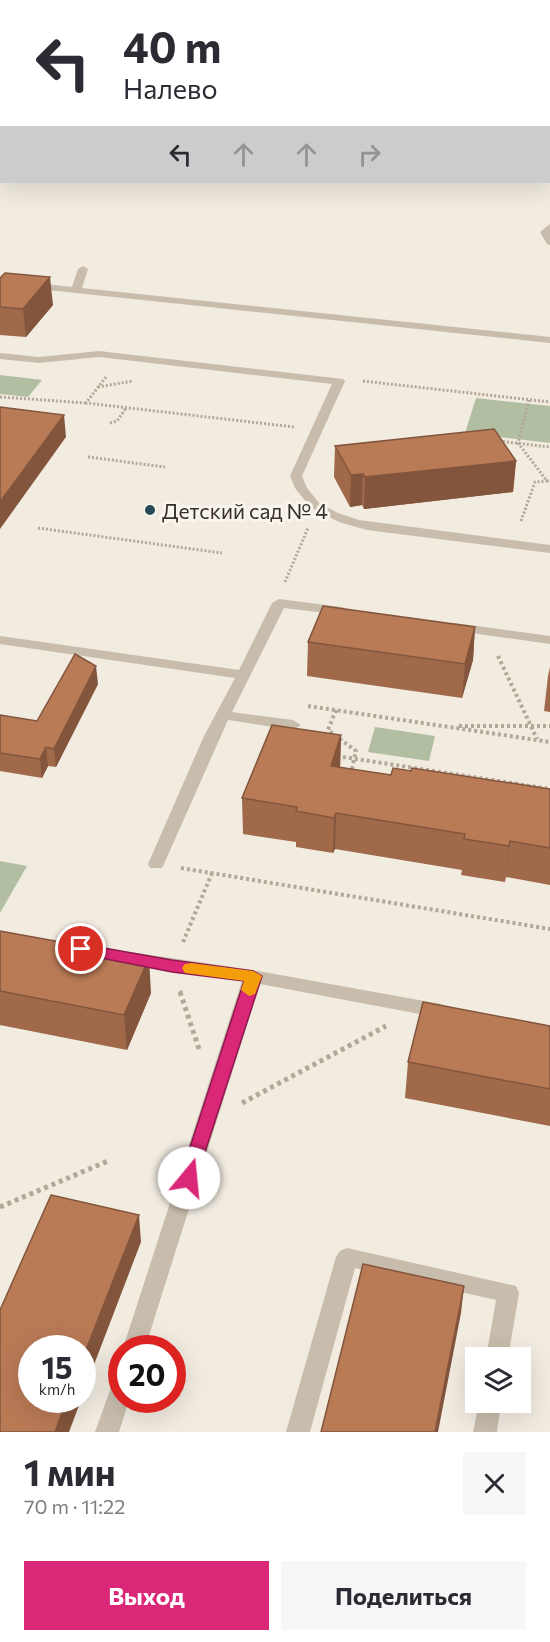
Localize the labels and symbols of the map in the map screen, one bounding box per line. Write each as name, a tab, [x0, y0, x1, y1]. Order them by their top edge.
place label: Детский сад № 4	[162, 498, 328, 523]
marker: Детский сад № 4	[143, 503, 157, 517]
pin	[55, 923, 106, 974]
position arrow	[157, 1146, 221, 1210]
speed limit sign: 20	[108, 1335, 186, 1413]

